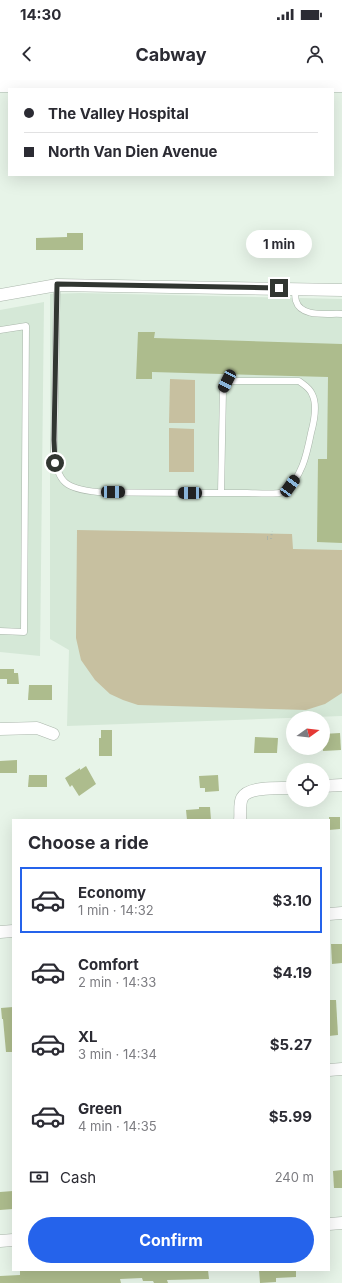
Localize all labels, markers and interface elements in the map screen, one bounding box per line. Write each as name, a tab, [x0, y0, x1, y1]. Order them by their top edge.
text: 14:30	[20, 5, 61, 24]
icon: back	[16, 43, 38, 65]
icon: person	[304, 43, 326, 65]
text: Cabway	[135, 44, 207, 65]
text: The Valley Hospital	[48, 104, 189, 123]
text: North Van Dien Avenue	[48, 142, 218, 161]
callout: 1 min	[246, 230, 312, 258]
text: 1 min	[263, 236, 295, 252]
route end	[270, 279, 288, 297]
car	[216, 368, 238, 394]
route start	[46, 454, 64, 472]
car	[278, 473, 302, 499]
car	[101, 486, 125, 498]
car	[178, 487, 202, 499]
north arrow	[286, 711, 330, 755]
map controls	[286, 711, 330, 807]
button: locate	[286, 763, 330, 807]
text: Choose a ride	[28, 832, 149, 853]
icon: car	[30, 882, 66, 918]
text: Economy	[78, 883, 146, 902]
text: $3.10	[273, 891, 312, 910]
text: 1 min · 14:32	[78, 902, 154, 918]
icon: car	[30, 954, 66, 990]
text: Comfort	[78, 955, 139, 974]
text: $4.19	[273, 963, 312, 982]
text: 2 min · 14:33	[78, 974, 156, 990]
icon: car	[30, 1026, 66, 1062]
text: XL	[78, 1027, 98, 1046]
text: $5.27	[270, 1035, 312, 1054]
text: 3 min · 14:34	[78, 1046, 157, 1062]
icon: car	[30, 1098, 66, 1134]
text: Green	[78, 1099, 122, 1118]
text: $5.99	[269, 1107, 312, 1126]
text: 4 min · 14:35	[78, 1118, 157, 1134]
icon: cash	[28, 1166, 50, 1188]
text: Cash	[60, 1168, 96, 1187]
text: 240 m	[275, 1169, 314, 1185]
button: Confirm	[28, 1217, 314, 1263]

